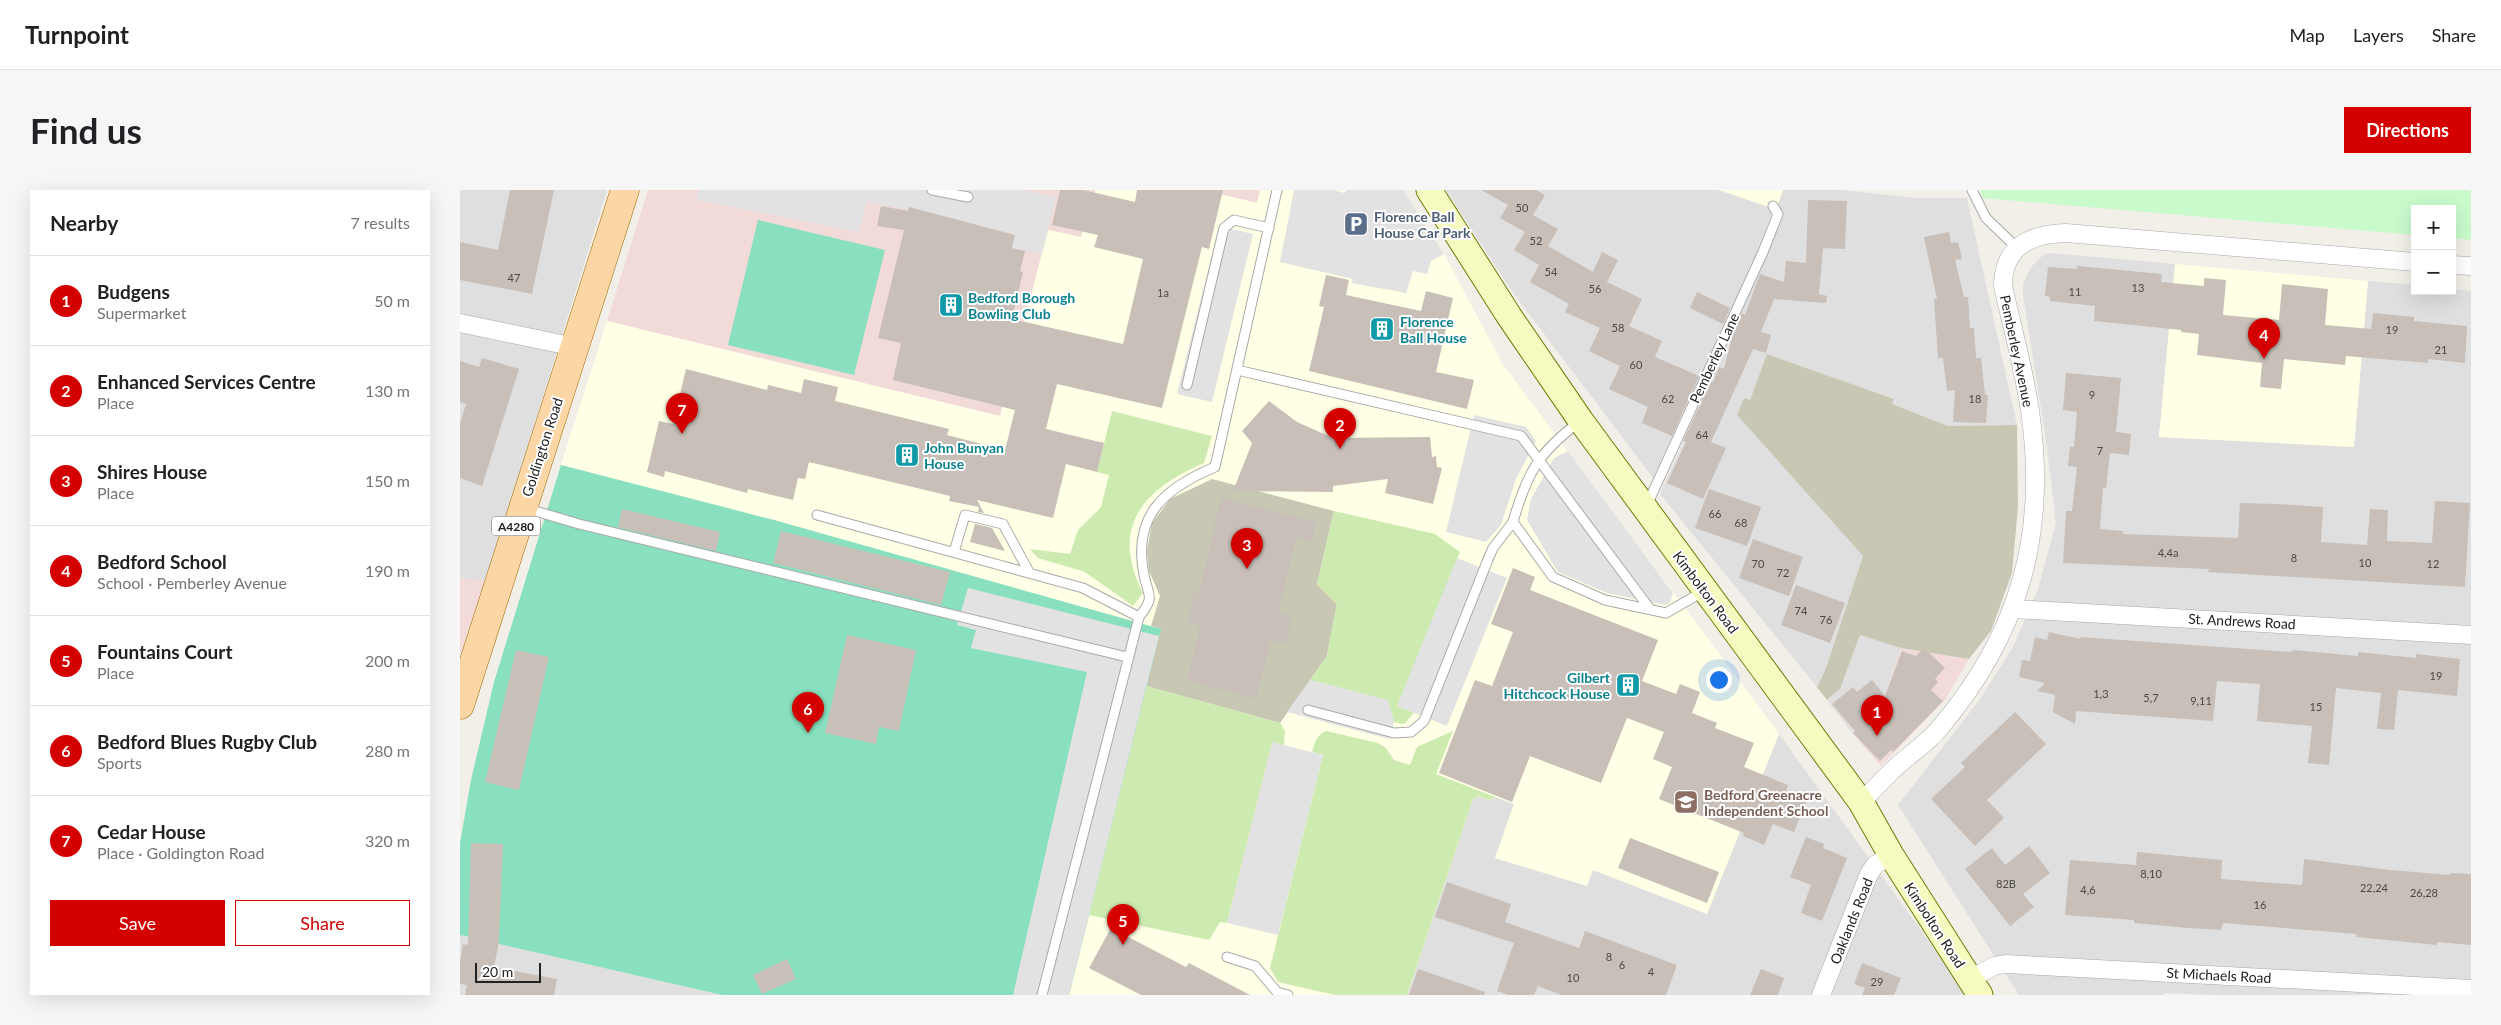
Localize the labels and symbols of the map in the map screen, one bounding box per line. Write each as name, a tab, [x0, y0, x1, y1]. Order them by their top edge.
house number: 50	[1516, 201, 1529, 214]
place label: Florence Ball House Car Park	[1374, 208, 1471, 241]
parking icon: Florence Ball House Car Park	[1343, 211, 1369, 237]
house number: 52	[1530, 234, 1542, 247]
house number: 54	[1545, 265, 1558, 278]
house number: 47	[508, 271, 520, 284]
house number: 13	[2132, 281, 2144, 294]
house number: 56	[1589, 282, 1601, 295]
house number: 11	[2069, 285, 2081, 298]
house number: 1a	[1157, 286, 1169, 299]
place label: Bedford Borough Bowling Club	[968, 289, 1075, 322]
building icon: Bedford Borough Bowling Club	[938, 292, 964, 318]
street label: Pemberley Avenue	[1997, 293, 2037, 409]
street label: Pemberley Lane	[1686, 310, 1742, 406]
place label: Florence Ball House	[1400, 313, 1467, 346]
building icon: Florence Ball House	[1369, 316, 1395, 342]
pin: 4	[2248, 318, 2280, 359]
house number: 58	[1612, 321, 1624, 334]
house number: 19	[2386, 323, 2398, 336]
house number: 21	[2435, 343, 2447, 356]
house number: 60	[1630, 358, 1643, 371]
house number: 9	[2089, 388, 2095, 401]
house number: 62	[1662, 392, 1674, 405]
house number: 18	[1969, 392, 1981, 405]
pin: 7	[666, 393, 698, 434]
street label: Goldington Road	[518, 395, 566, 499]
pin: 2	[1324, 408, 1356, 449]
house number: 64	[1696, 428, 1709, 441]
place label: John Bunyan House	[924, 439, 1004, 472]
building icon: John Bunyan House	[894, 442, 920, 468]
house number: 7	[2097, 444, 2103, 457]
house number: 66	[1709, 507, 1721, 520]
road number: A4280	[492, 516, 540, 536]
house number: 68	[1735, 516, 1747, 529]
pin: 3	[1231, 528, 1263, 569]
house number: 4,4a	[2158, 546, 2178, 559]
street label: Kimbolton Road	[1670, 548, 1742, 636]
house number: 8	[2291, 551, 2297, 564]
house number: 10	[2359, 556, 2372, 569]
house number: 70	[1752, 557, 1765, 570]
house number: 12	[2427, 557, 2439, 570]
house number: 72	[1777, 566, 1789, 579]
house number: 74	[1795, 604, 1808, 617]
street label: St. Andrews Road	[2188, 610, 2296, 632]
house number: 76	[1820, 613, 1832, 626]
your location	[1706, 667, 1732, 693]
place label: Gilbert Hitchcock House	[1504, 669, 1611, 702]
house number: 19	[2430, 669, 2442, 682]
building icon: Gilbert Hitchcock House	[1615, 672, 1641, 698]
house number: 1,3	[2093, 687, 2109, 700]
house number: 5,7	[2143, 691, 2159, 704]
pin: 6	[792, 692, 824, 733]
house number: 9,11	[2190, 694, 2212, 707]
pin: 1	[1861, 695, 1893, 736]
house number: 15	[2310, 700, 2322, 713]
place label: Bedford Greenacre Independent School	[1704, 786, 1828, 819]
school or university icon: Bedford Greenacre Independent School	[1673, 789, 1699, 815]
house number: 8,10	[2140, 867, 2162, 880]
street label: Oaklands Road	[1826, 875, 1876, 967]
house number: 82B	[1996, 877, 2016, 890]
street label: Kimbolton Road	[1901, 879, 1969, 971]
house number: 22,24	[2360, 881, 2389, 894]
house number: 4,6	[2080, 883, 2096, 896]
house number: 26,28	[2410, 886, 2438, 899]
house number: 16	[2254, 898, 2266, 911]
pin: 5	[1107, 904, 1139, 945]
house number: 8	[1606, 950, 1612, 963]
house number: 6	[1619, 958, 1625, 971]
scale bar	[475, 960, 541, 983]
street label: St Michaels Road	[2166, 964, 2272, 986]
house number: 4	[1648, 965, 1655, 978]
house number: 10	[1567, 971, 1580, 984]
house number: 29	[1871, 975, 1883, 988]

